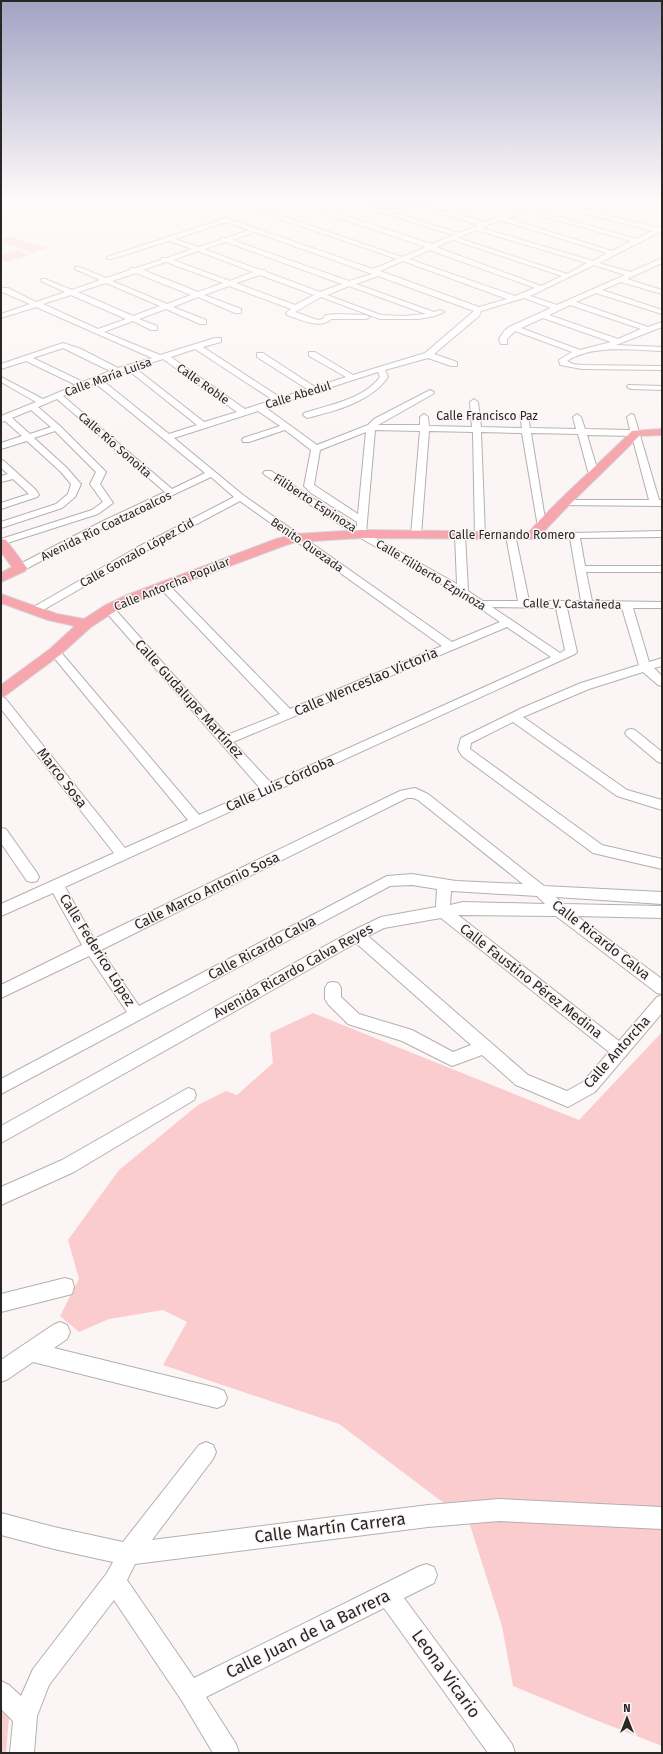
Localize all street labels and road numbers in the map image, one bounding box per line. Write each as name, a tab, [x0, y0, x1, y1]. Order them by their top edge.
street label: Calle María Luisa	[63, 355, 153, 399]
street label: Calle Roble	[174, 361, 232, 407]
street label: Calle Abedul	[263, 378, 333, 412]
street label: Calle Río Sonoita	[76, 409, 154, 481]
street label: Calle Francisco Paz	[436, 409, 538, 423]
street label: Filiberto Espinoza	[271, 471, 359, 535]
street label: Avenida Río Coatzacoalcos	[38, 488, 174, 564]
street label: Benito Quezada	[268, 515, 346, 575]
street label: Calle Gonzalo López Cid	[77, 516, 197, 590]
street label: Calle Fernando Romero	[449, 528, 575, 542]
street label: Calle Filiberto Ezpinoza	[373, 537, 489, 613]
street label: Calle Antorcha Popular	[112, 554, 232, 614]
street label: Calle V. Castañeda	[523, 596, 621, 612]
street label: Calle Gudalupe Martínez	[131, 636, 247, 762]
street label: Calle Wenceslao Victoria	[292, 644, 440, 720]
street label: Marco Sosa	[33, 745, 91, 811]
street label: Calle Luis Córdoba	[223, 752, 337, 816]
street label: Calle Marco Antonio Sosa	[132, 848, 282, 934]
street label: Calle Federico López	[56, 891, 138, 1009]
street label: Calle Ricardo Calva	[549, 896, 653, 984]
street label: Calle Ricardo Calva	[205, 912, 319, 984]
street label: Avenida Ricardo Calva Reyes	[210, 920, 376, 1022]
street label: Calle Faustino Pérez Medina	[456, 920, 606, 1042]
street label: Calle Antorcha	[580, 1012, 654, 1092]
street label: Calle Martín Carrera	[253, 1508, 407, 1548]
street label: Calle Juan de la Barrera	[222, 1585, 394, 1683]
street label: Leona Vicario	[407, 1626, 485, 1722]

